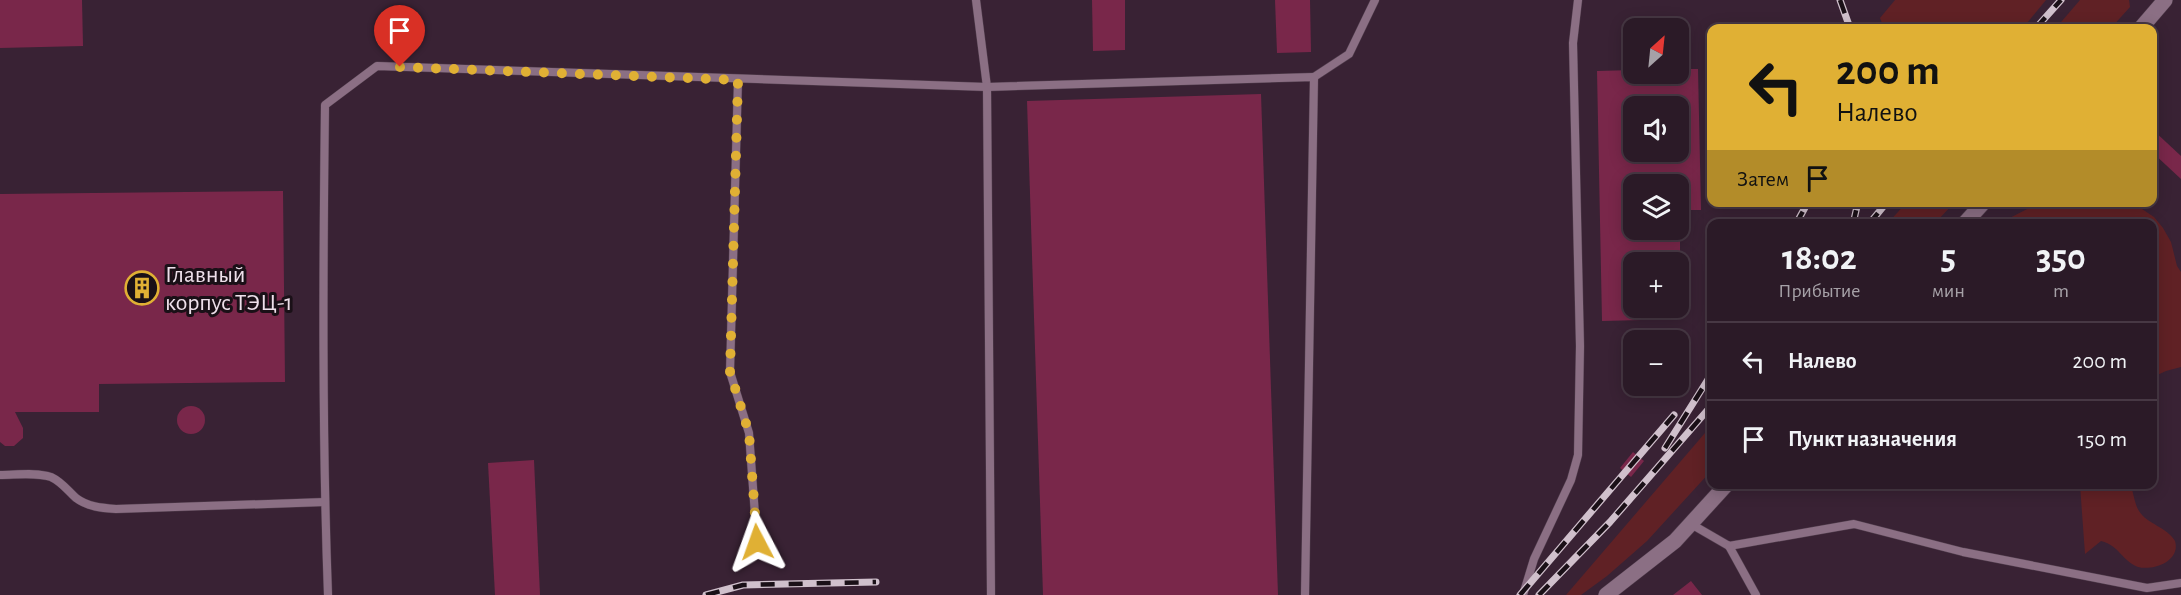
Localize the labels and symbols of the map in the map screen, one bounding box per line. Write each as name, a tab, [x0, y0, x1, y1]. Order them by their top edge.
pin	[374, 5, 425, 67]
north arrow	[1623, 18, 1689, 84]
place label: Главный корпус ТЭЦ-1	[165, 263, 293, 315]
building icon: Главный корпус ТЭЦ-1	[124, 270, 160, 306]
position arrow	[725, 510, 789, 574]

